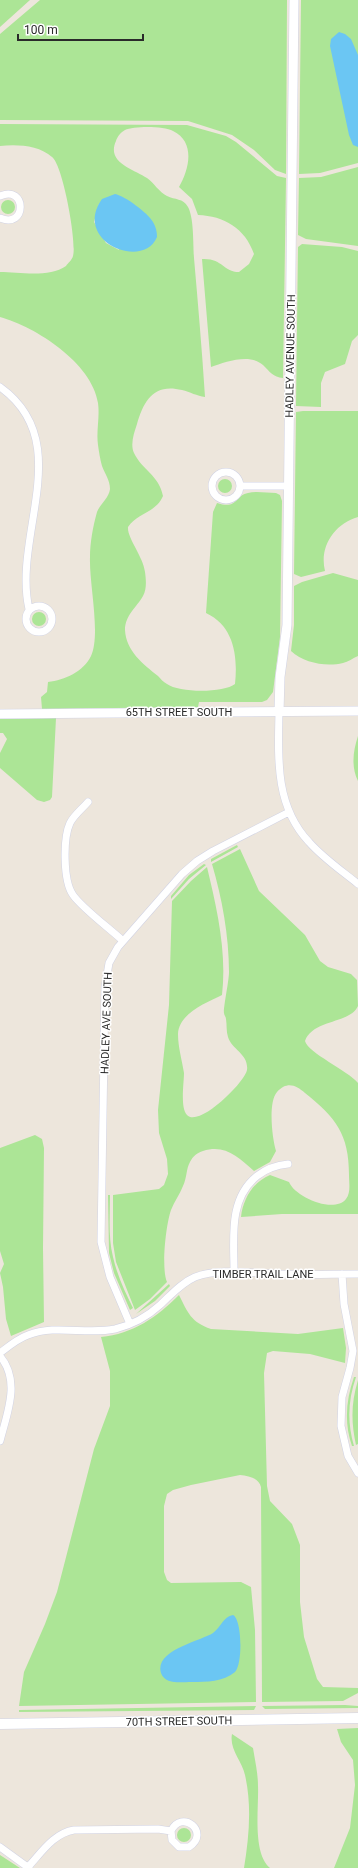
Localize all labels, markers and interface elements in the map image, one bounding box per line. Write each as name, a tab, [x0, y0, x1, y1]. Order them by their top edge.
scale bar	[18, 16, 143, 42]
text: 100 m	[24, 23, 58, 37]
street label: HADLEY AVENUE SOUTH	[283, 294, 298, 418]
street label: 65TH STREET SOUTH	[126, 706, 232, 719]
street label: HADLEY AVE SOUTH	[98, 972, 115, 1074]
street label: TIMBER TRAIL LANE	[212, 1268, 314, 1281]
street label: 70TH STREET SOUTH	[126, 1714, 232, 1729]

